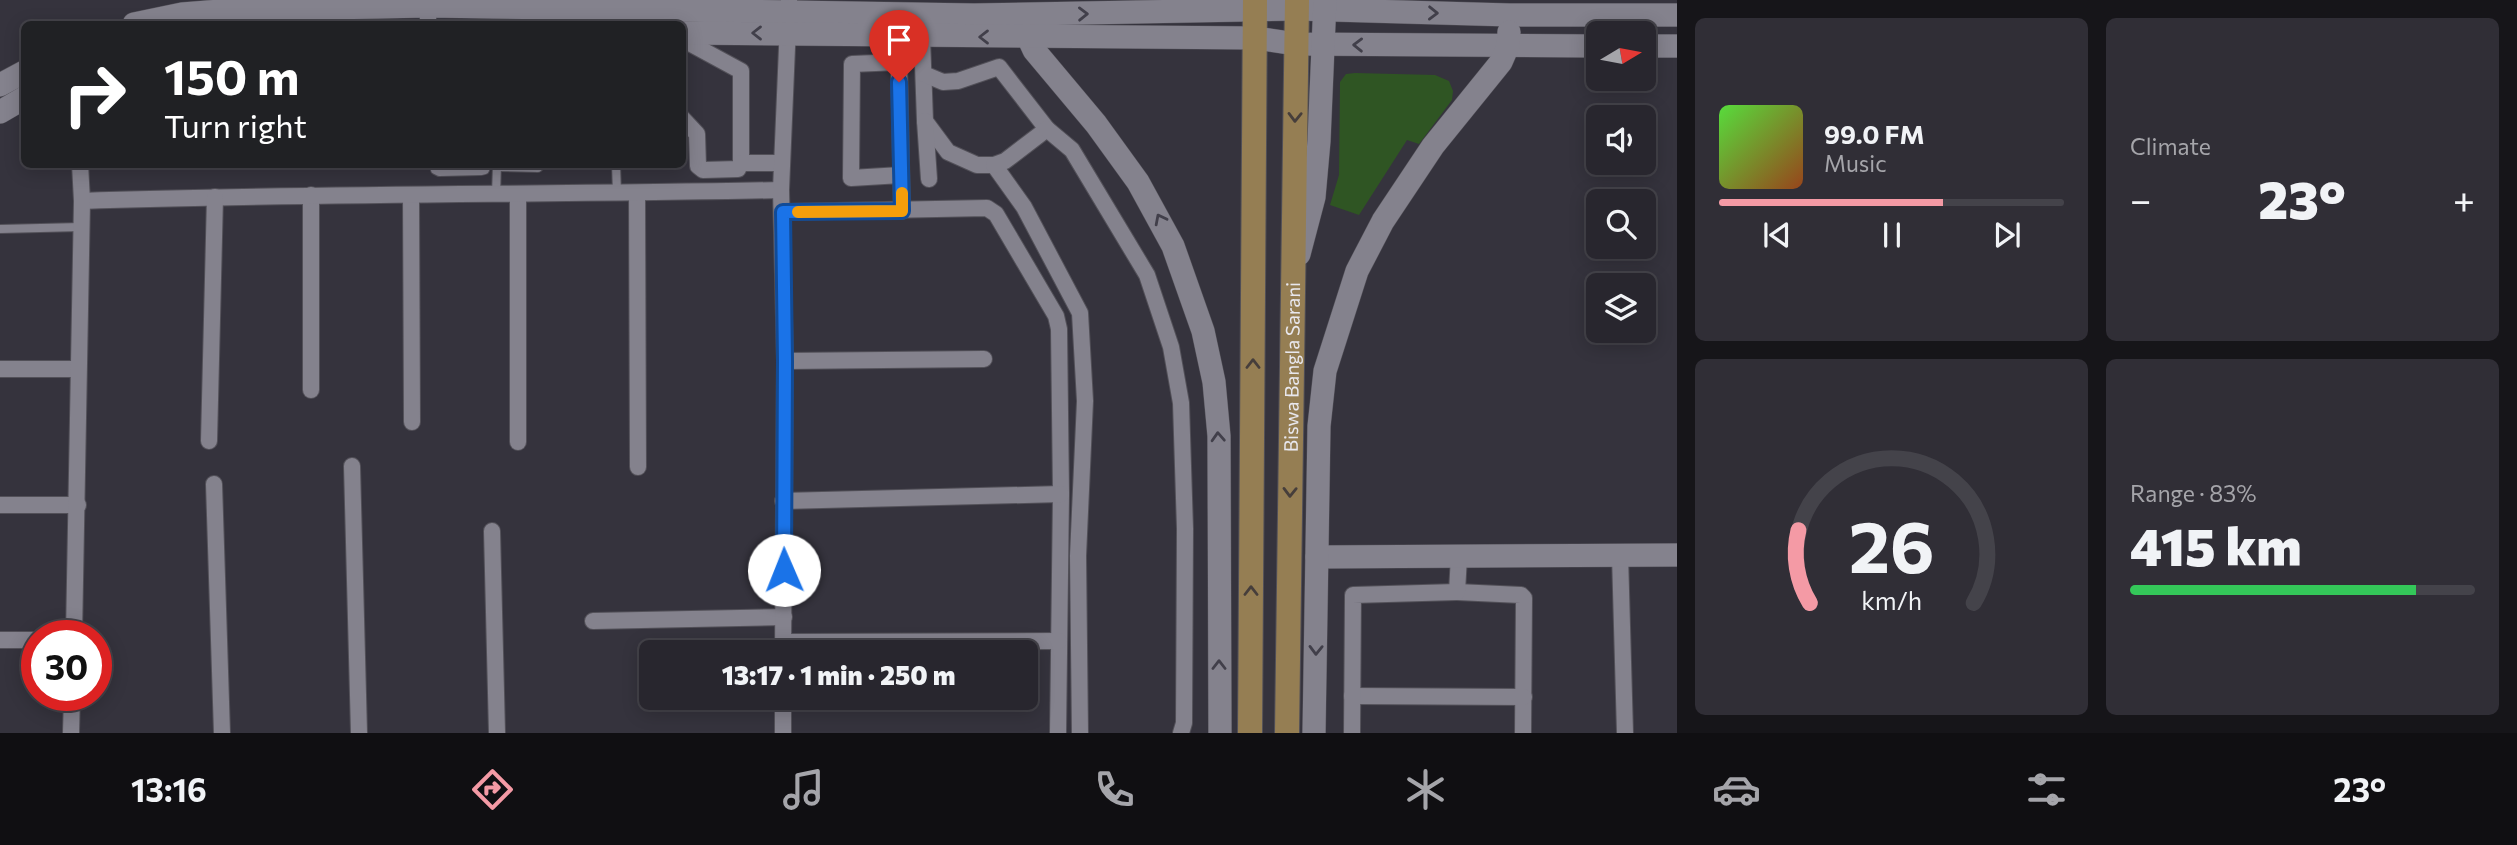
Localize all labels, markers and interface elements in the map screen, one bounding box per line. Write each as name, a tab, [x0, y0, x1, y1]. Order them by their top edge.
one-way arrow	[1428, 5, 1439, 21]
one-way arrow	[1079, 6, 1089, 22]
pin	[869, 10, 929, 82]
icon: arrive	[880, 21, 918, 59]
north arrow	[1586, 21, 1656, 91]
map controls	[1586, 21, 1656, 343]
one-way arrow	[751, 25, 761, 41]
one-way arrow	[978, 29, 989, 45]
one-way arrow	[1352, 37, 1363, 52]
text: 150 m	[164, 45, 299, 105]
icon: right	[49, 49, 140, 140]
text: Turn right	[164, 105, 307, 145]
button: sound	[1586, 105, 1656, 175]
one-way arrow	[1287, 112, 1303, 123]
text: 99.0 FM	[1824, 118, 1925, 149]
text: Climate	[2130, 132, 2211, 160]
text: Music	[1824, 149, 1887, 177]
text: 23°	[2258, 166, 2346, 230]
text: −	[2130, 175, 2152, 222]
text: +	[2453, 175, 2475, 222]
button: search	[1586, 189, 1656, 259]
one-way arrow	[1154, 214, 1168, 227]
icon: previous	[1758, 216, 1796, 254]
icon: pause	[1873, 216, 1911, 254]
icon: next	[1988, 216, 2026, 254]
button: layers	[1586, 273, 1656, 343]
street label: Biswa Bangla Sarani	[1279, 282, 1304, 452]
one-way arrow	[1245, 358, 1261, 369]
one-way arrow	[1211, 432, 1226, 443]
text: Range · 83%	[2130, 479, 2256, 507]
one-way arrow	[1282, 487, 1298, 497]
text: 26	[1849, 499, 1934, 588]
text: 415 km	[2130, 513, 2302, 577]
position arrow	[747, 533, 821, 607]
text: km/h	[1861, 585, 1922, 615]
one-way arrow	[1243, 586, 1259, 596]
speed limit sign: 30	[21, 620, 112, 711]
one-way arrow	[1308, 645, 1324, 656]
text: 13:17 · 1 min · 250 m	[722, 659, 955, 690]
one-way arrow	[1211, 659, 1227, 670]
icon: directions	[468, 765, 517, 814]
icon: music	[779, 765, 828, 814]
icon: phone	[1090, 765, 1139, 814]
icon: climate	[1401, 765, 1450, 814]
icon: car	[1712, 765, 1761, 814]
icon: filters	[2022, 765, 2071, 814]
text: 13:16	[131, 769, 207, 809]
text: 23°	[2333, 769, 2386, 809]

